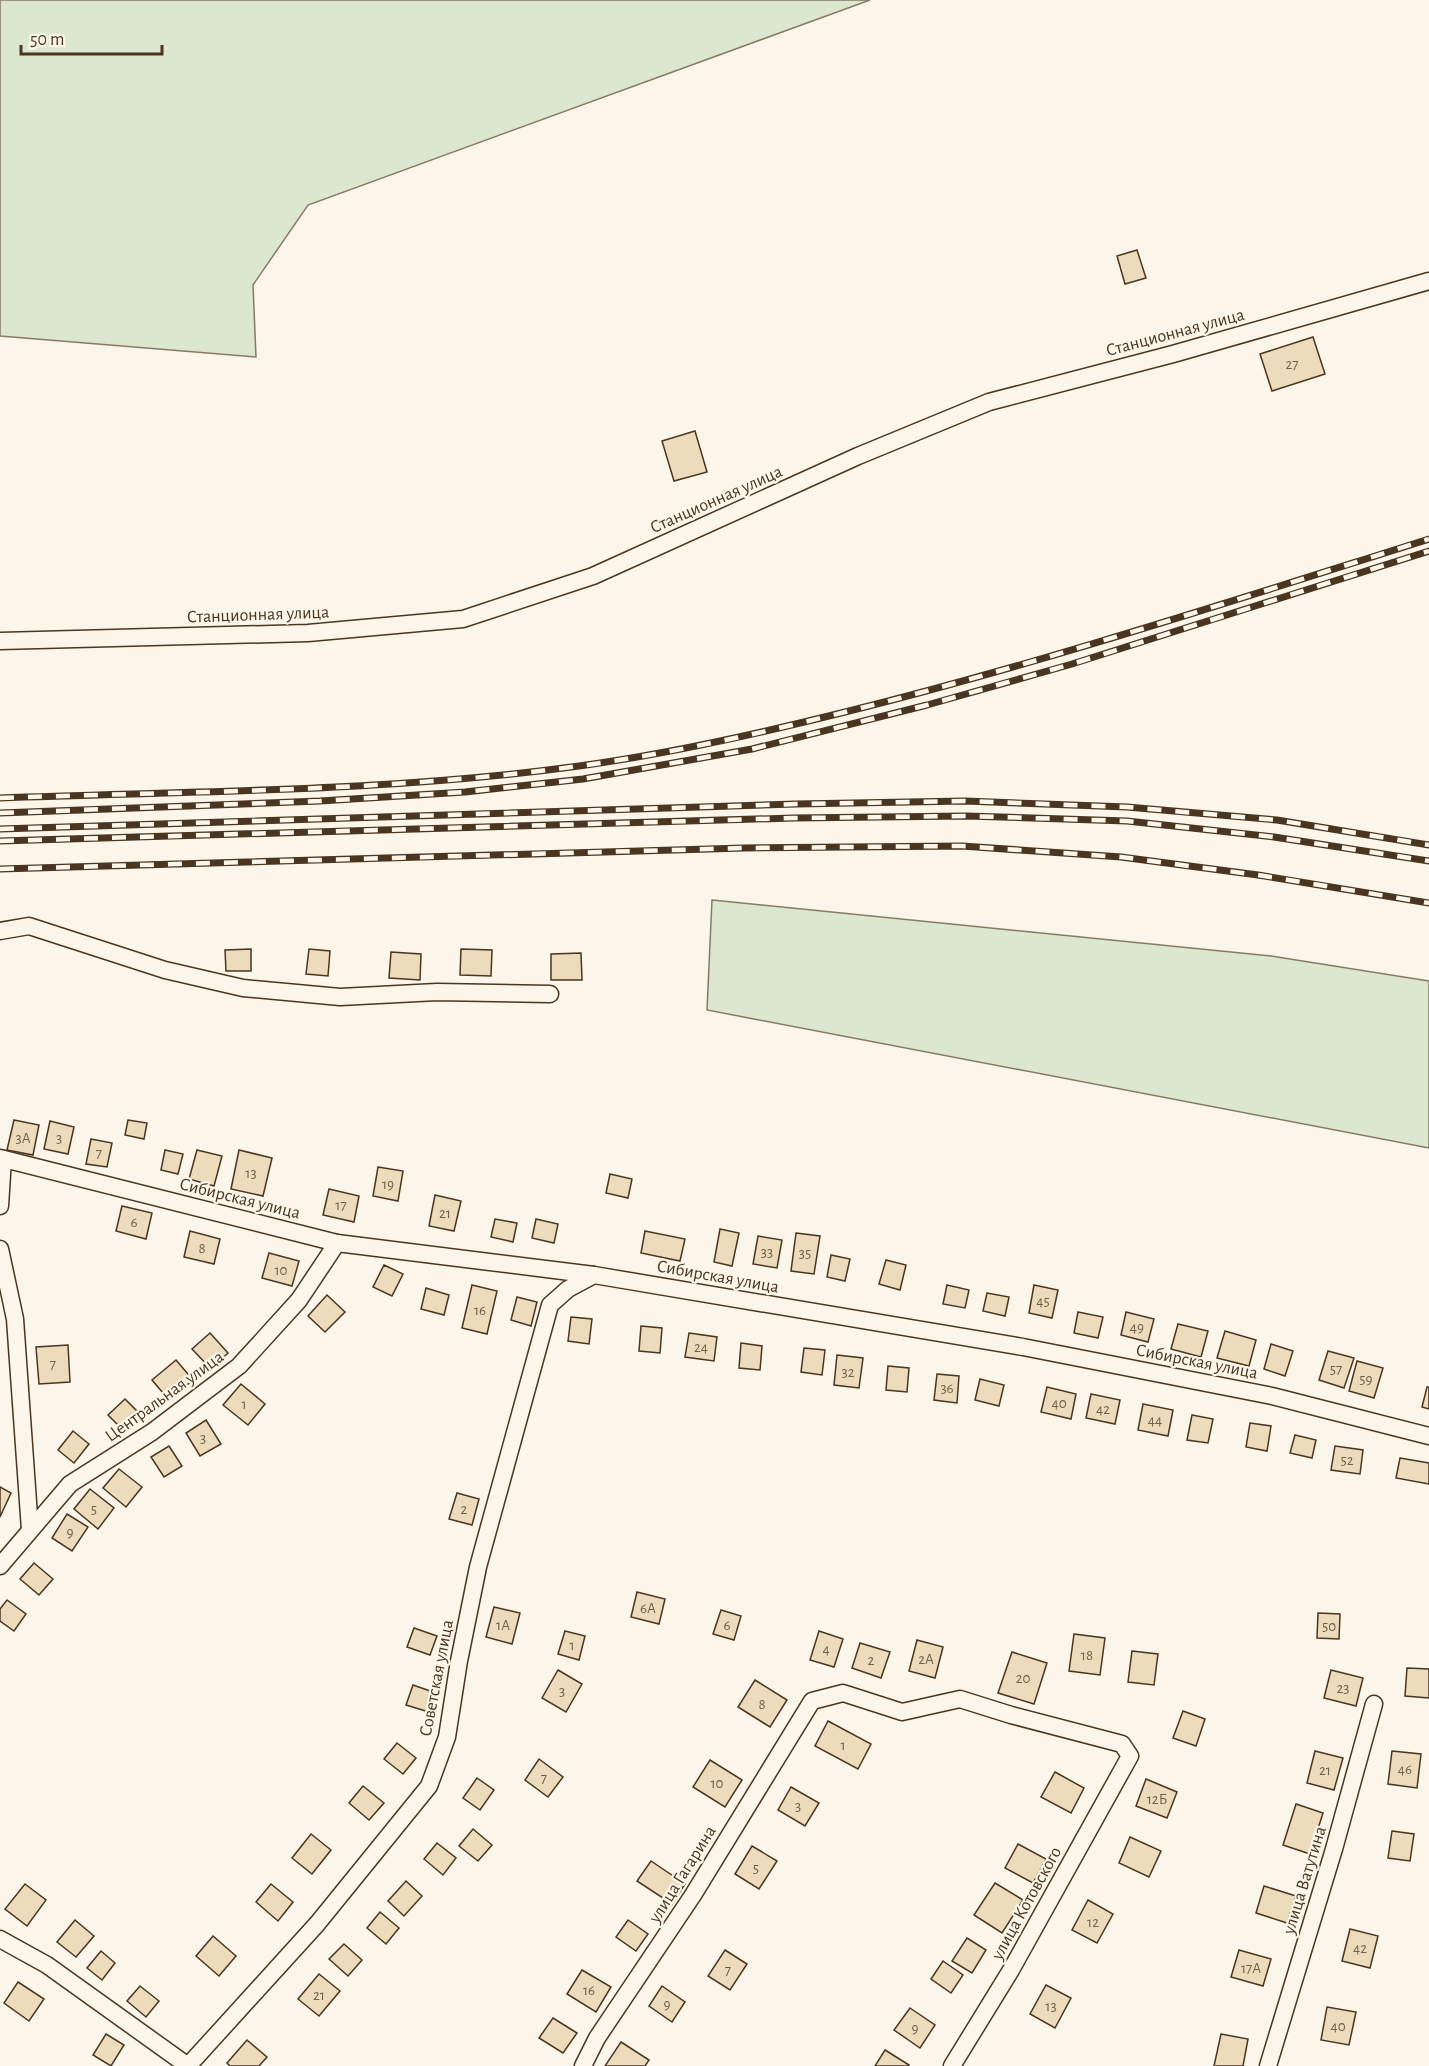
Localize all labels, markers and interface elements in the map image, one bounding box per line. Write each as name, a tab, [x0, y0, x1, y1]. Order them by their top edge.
scale bar	[21, 18, 162, 56]
text: 50 m	[30, 31, 64, 49]
street label: Станционная улица	[1104, 306, 1246, 360]
house number: 27	[1285, 357, 1299, 372]
street label: Станционная улица	[648, 463, 785, 537]
street label: Станционная улица	[186, 604, 330, 626]
house number: 3А	[15, 1131, 31, 1146]
house number: 3	[56, 1131, 62, 1146]
house number: 7	[96, 1146, 102, 1161]
house number: 13	[245, 1166, 257, 1181]
street label: Сибирская улица	[177, 1174, 302, 1223]
house number: 19	[382, 1177, 394, 1192]
house number: 17	[335, 1198, 347, 1213]
house number: 21	[439, 1206, 451, 1221]
house number: 6	[130, 1215, 138, 1230]
house number: 8	[198, 1241, 206, 1256]
house number: 33	[761, 1245, 773, 1260]
house number: 35	[799, 1246, 811, 1261]
street label: Сибирская улица	[655, 1256, 781, 1297]
house number: 10	[274, 1263, 288, 1278]
house number: 45	[1036, 1294, 1050, 1309]
house number: 16	[474, 1303, 486, 1318]
house number: 49	[1130, 1320, 1144, 1335]
house number: 24	[694, 1340, 708, 1355]
street label: Сибирская улица	[1134, 1340, 1260, 1383]
street label: Центральная улица	[102, 1348, 227, 1446]
house number: 7	[50, 1357, 56, 1372]
house number: 57	[1330, 1362, 1342, 1377]
house number: 32	[841, 1365, 855, 1380]
house number: 59	[1359, 1372, 1373, 1387]
house number: 36	[940, 1381, 954, 1396]
house number: 40	[1051, 1396, 1067, 1411]
house number: 1	[241, 1397, 247, 1412]
house number: 42	[1096, 1402, 1110, 1417]
house number: 44	[1148, 1413, 1162, 1428]
house number: 3	[200, 1431, 206, 1446]
house number: 52	[1340, 1453, 1354, 1468]
house number: 5	[91, 1502, 97, 1517]
house number: 2	[461, 1502, 468, 1517]
house number: 9	[66, 1525, 74, 1540]
house number: 6А	[640, 1601, 656, 1616]
street label: Советская улица	[417, 1618, 457, 1738]
house number: 1А	[496, 1618, 510, 1633]
house number: 6	[723, 1618, 731, 1633]
house number: 50	[1322, 1619, 1336, 1634]
house number: 1	[569, 1638, 575, 1653]
house number: 4	[822, 1642, 830, 1657]
house number: 18	[1081, 1648, 1093, 1663]
house number: 2А	[918, 1652, 934, 1667]
house number: 2	[868, 1653, 875, 1668]
house number: 20	[1016, 1671, 1030, 1686]
house number: 23	[1336, 1681, 1350, 1696]
house number: 3	[559, 1684, 565, 1699]
house number: 8	[758, 1697, 766, 1712]
house number: 1	[840, 1738, 846, 1753]
house number: 46	[1398, 1762, 1412, 1777]
house number: 21	[1319, 1763, 1331, 1778]
house number: 7	[541, 1771, 547, 1786]
house number: 10	[710, 1776, 724, 1791]
house number: 12Б	[1147, 1792, 1167, 1807]
house number: 3	[795, 1799, 801, 1814]
street label: улица Гагарина	[645, 1823, 720, 1927]
street label: улица Ватутина	[1280, 1824, 1330, 1937]
street label: улица Котовского	[988, 1844, 1065, 1964]
house number: 5	[753, 1861, 759, 1876]
house number: 12	[1087, 1915, 1099, 1930]
house number: 42	[1353, 1941, 1367, 1956]
house number: 17А	[1241, 1961, 1261, 1976]
house number: 7	[725, 1963, 731, 1978]
house number: 16	[583, 1983, 595, 1998]
house number: 21	[313, 1988, 325, 2003]
house number: 9	[663, 1997, 671, 2012]
house number: 13	[1045, 1999, 1057, 2014]
house number: 40	[1330, 2019, 1346, 2034]
house number: 9	[911, 2021, 919, 2036]

